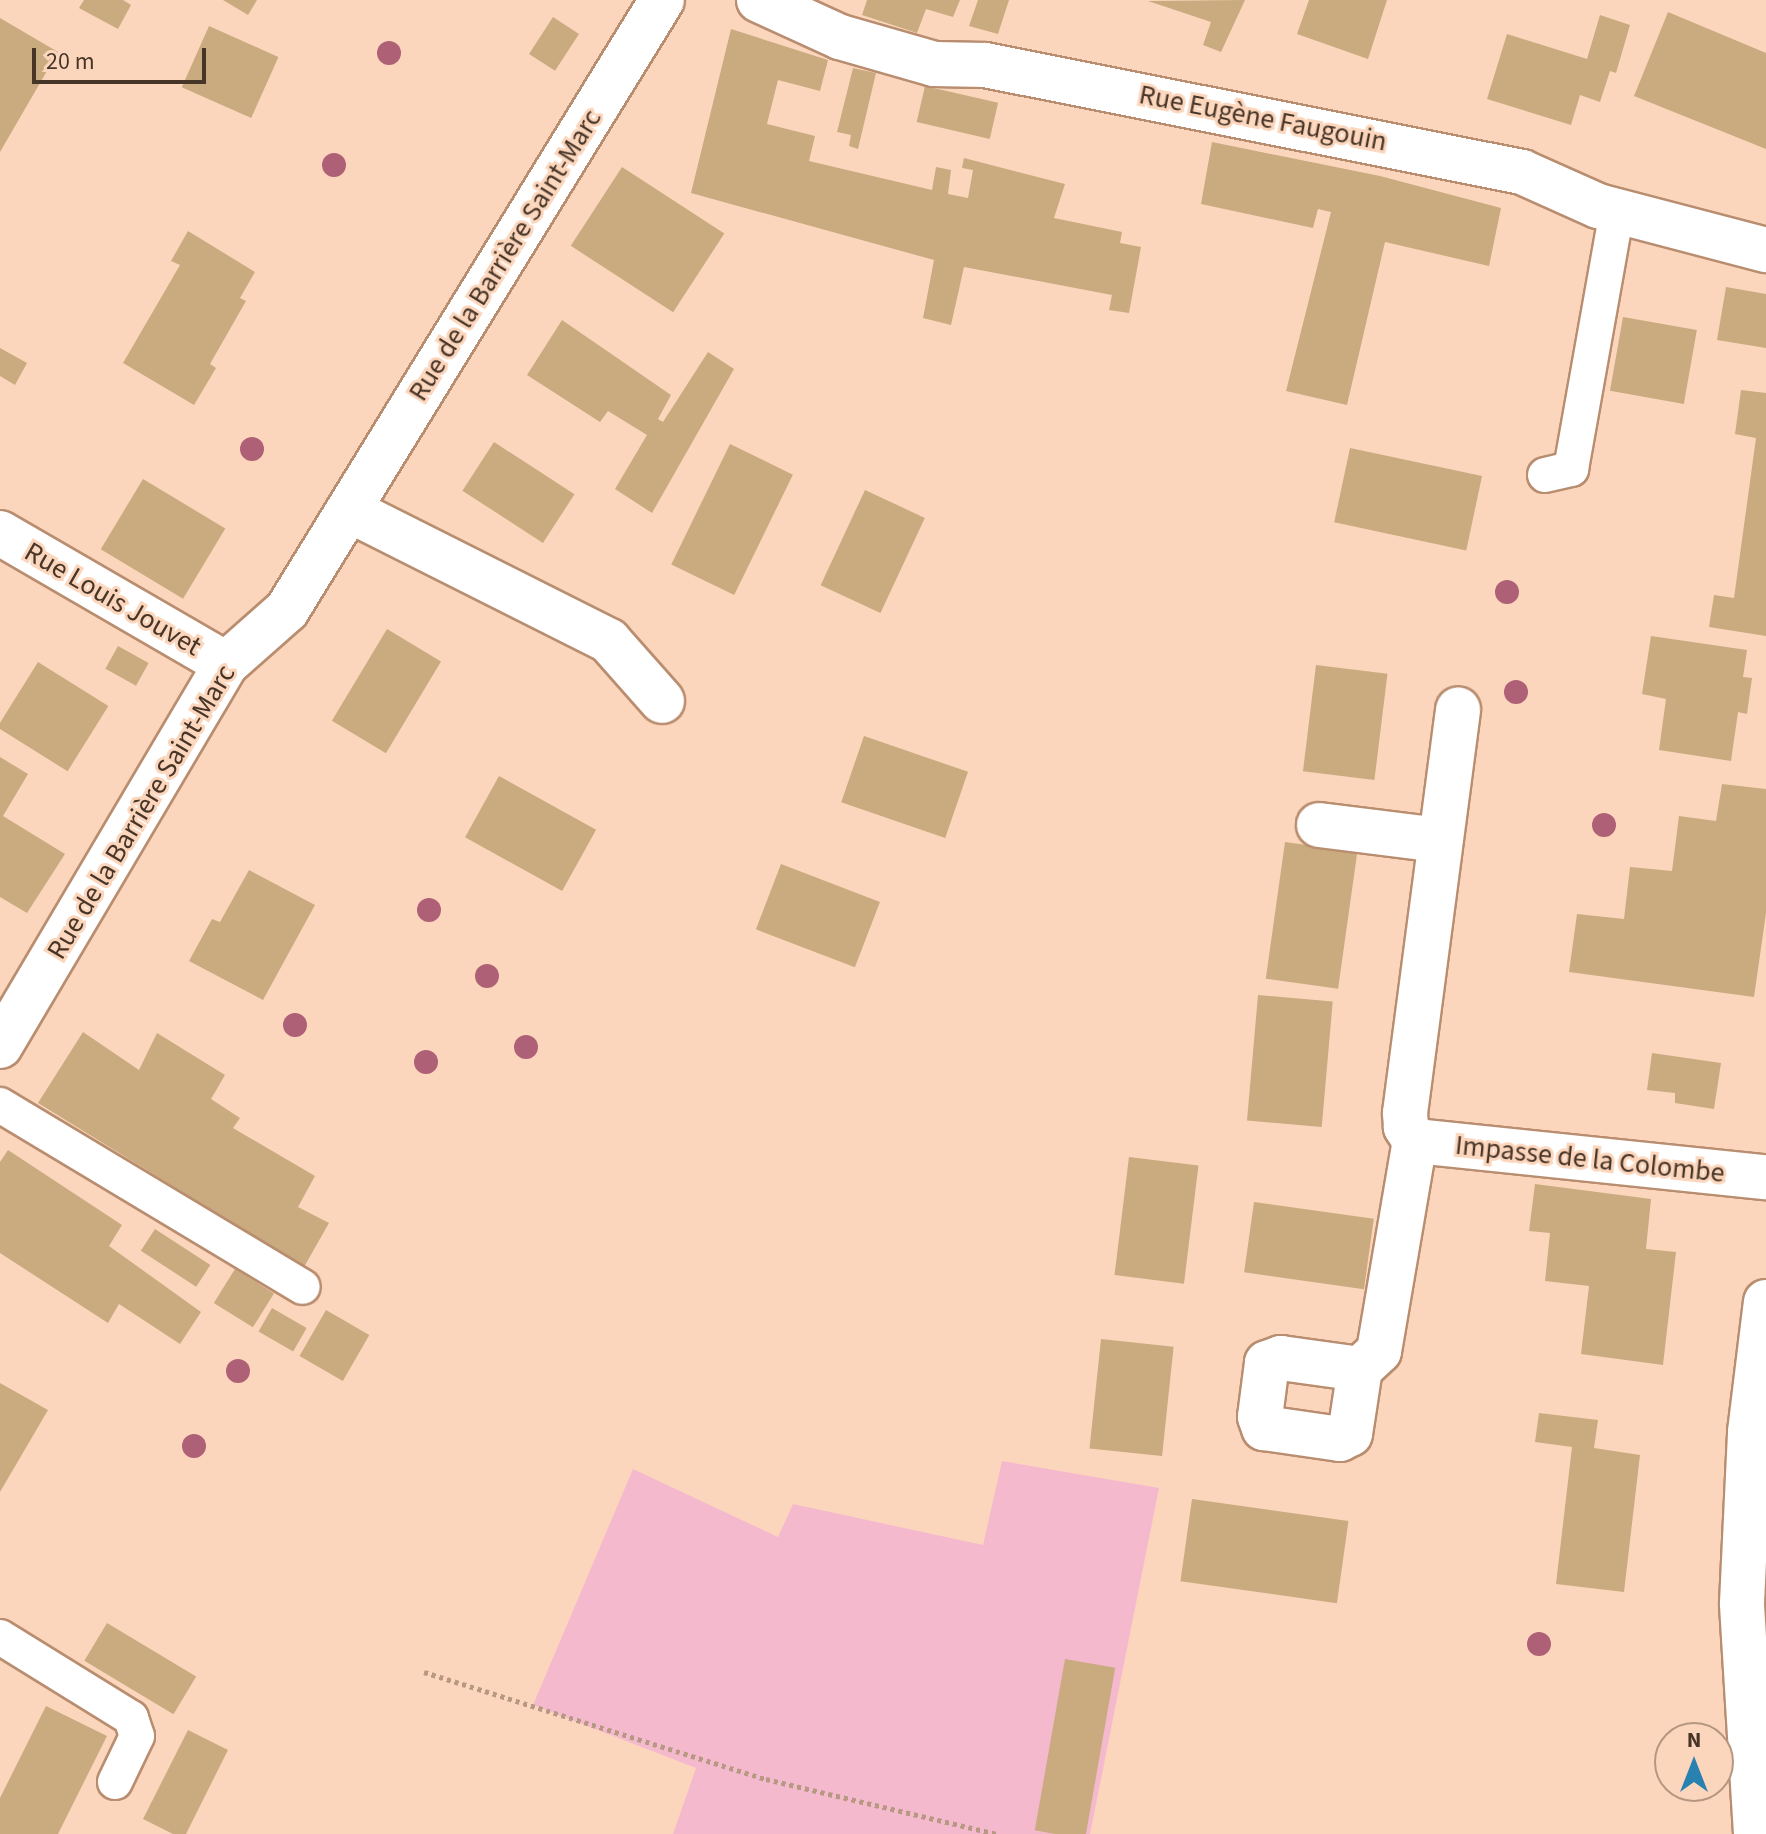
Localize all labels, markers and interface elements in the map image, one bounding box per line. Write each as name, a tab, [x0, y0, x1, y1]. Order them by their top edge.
scale bar	[36, 32, 210, 82]
text: 20 m	[46, 44, 95, 79]
street label: Rue Eugène Faugouin	[1136, 78, 1390, 158]
street label: Rue de la Barrière Saint-Marc	[401, 103, 609, 407]
street label: Rue Louis Jouvet	[19, 535, 207, 663]
street label: Rue de la Barrière Saint-Marc	[40, 659, 242, 965]
street label: Impasse de la Colombe	[1454, 1128, 1726, 1190]
north arrow	[1654, 1722, 1734, 1802]
text: N	[1687, 1724, 1701, 1756]

